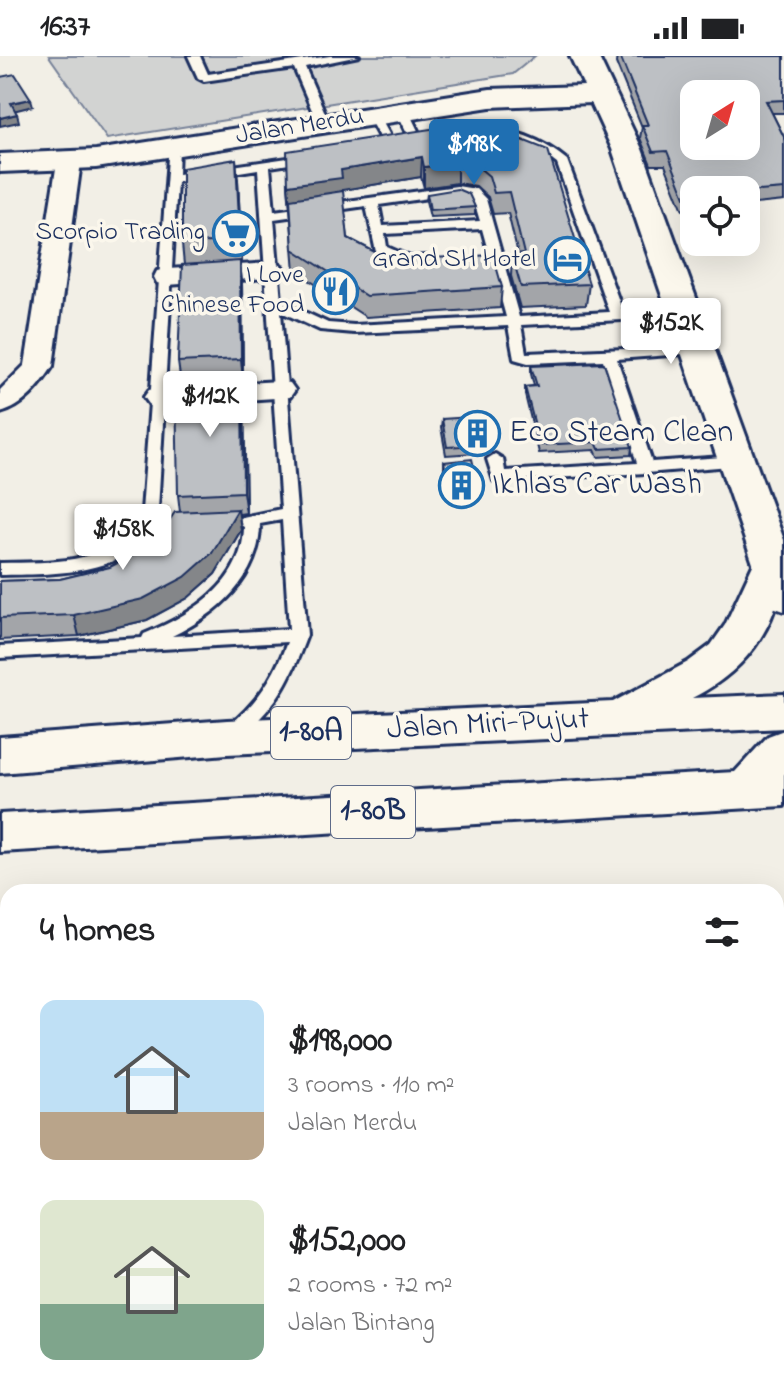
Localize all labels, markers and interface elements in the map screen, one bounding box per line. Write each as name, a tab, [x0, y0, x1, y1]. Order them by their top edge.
text: 16:37	[40, 6, 90, 50]
north arrow	[680, 80, 760, 160]
map controls	[680, 80, 760, 256]
street label: Jalan Merdu	[233, 98, 367, 156]
pin: $198K	[418, 119, 530, 187]
text: $198K	[447, 126, 501, 164]
button: locate	[680, 176, 760, 256]
supermarket icon: Scorpio Trading	[212, 209, 260, 257]
place label: Scorpio Trading	[36, 214, 205, 252]
hotel icon: Grand SH Hotel	[543, 236, 591, 284]
place label: Grand SH Hotel	[372, 241, 536, 279]
place label: I Love Chinese Food	[161, 257, 304, 325]
restaurant icon: I Love Chinese Food	[311, 267, 359, 315]
pin: $152K	[615, 298, 727, 366]
text: $152K	[639, 305, 703, 343]
pin: $112K	[154, 371, 266, 439]
text: $112K	[181, 378, 239, 416]
building icon: Eco Steam Clean	[454, 409, 502, 457]
place label: Eco Steam Clean	[509, 410, 733, 457]
building icon: Ikhlas Car Wash	[437, 461, 485, 509]
place label: Ikhlas Car Wash	[492, 462, 702, 509]
pin: $158K	[67, 504, 179, 572]
text: $158K	[92, 511, 154, 549]
street label: Jalan Miri-Pujut	[386, 696, 591, 754]
road number: 1-80A	[271, 707, 351, 759]
road number: 1-80B	[331, 786, 415, 838]
text: 4 homes	[40, 907, 155, 957]
icon: filters	[700, 910, 744, 954]
text: $198,000	[288, 1017, 392, 1067]
icon: home	[104, 1032, 200, 1128]
text: 3 rooms · 110 m²	[288, 1067, 454, 1105]
text: Jalan Merdu	[288, 1105, 417, 1143]
text: $152,000	[288, 1217, 406, 1267]
icon: home	[104, 1232, 200, 1328]
text: 2 rooms · 72 m²	[288, 1267, 453, 1305]
text: Jalan Bintang	[288, 1305, 435, 1343]

